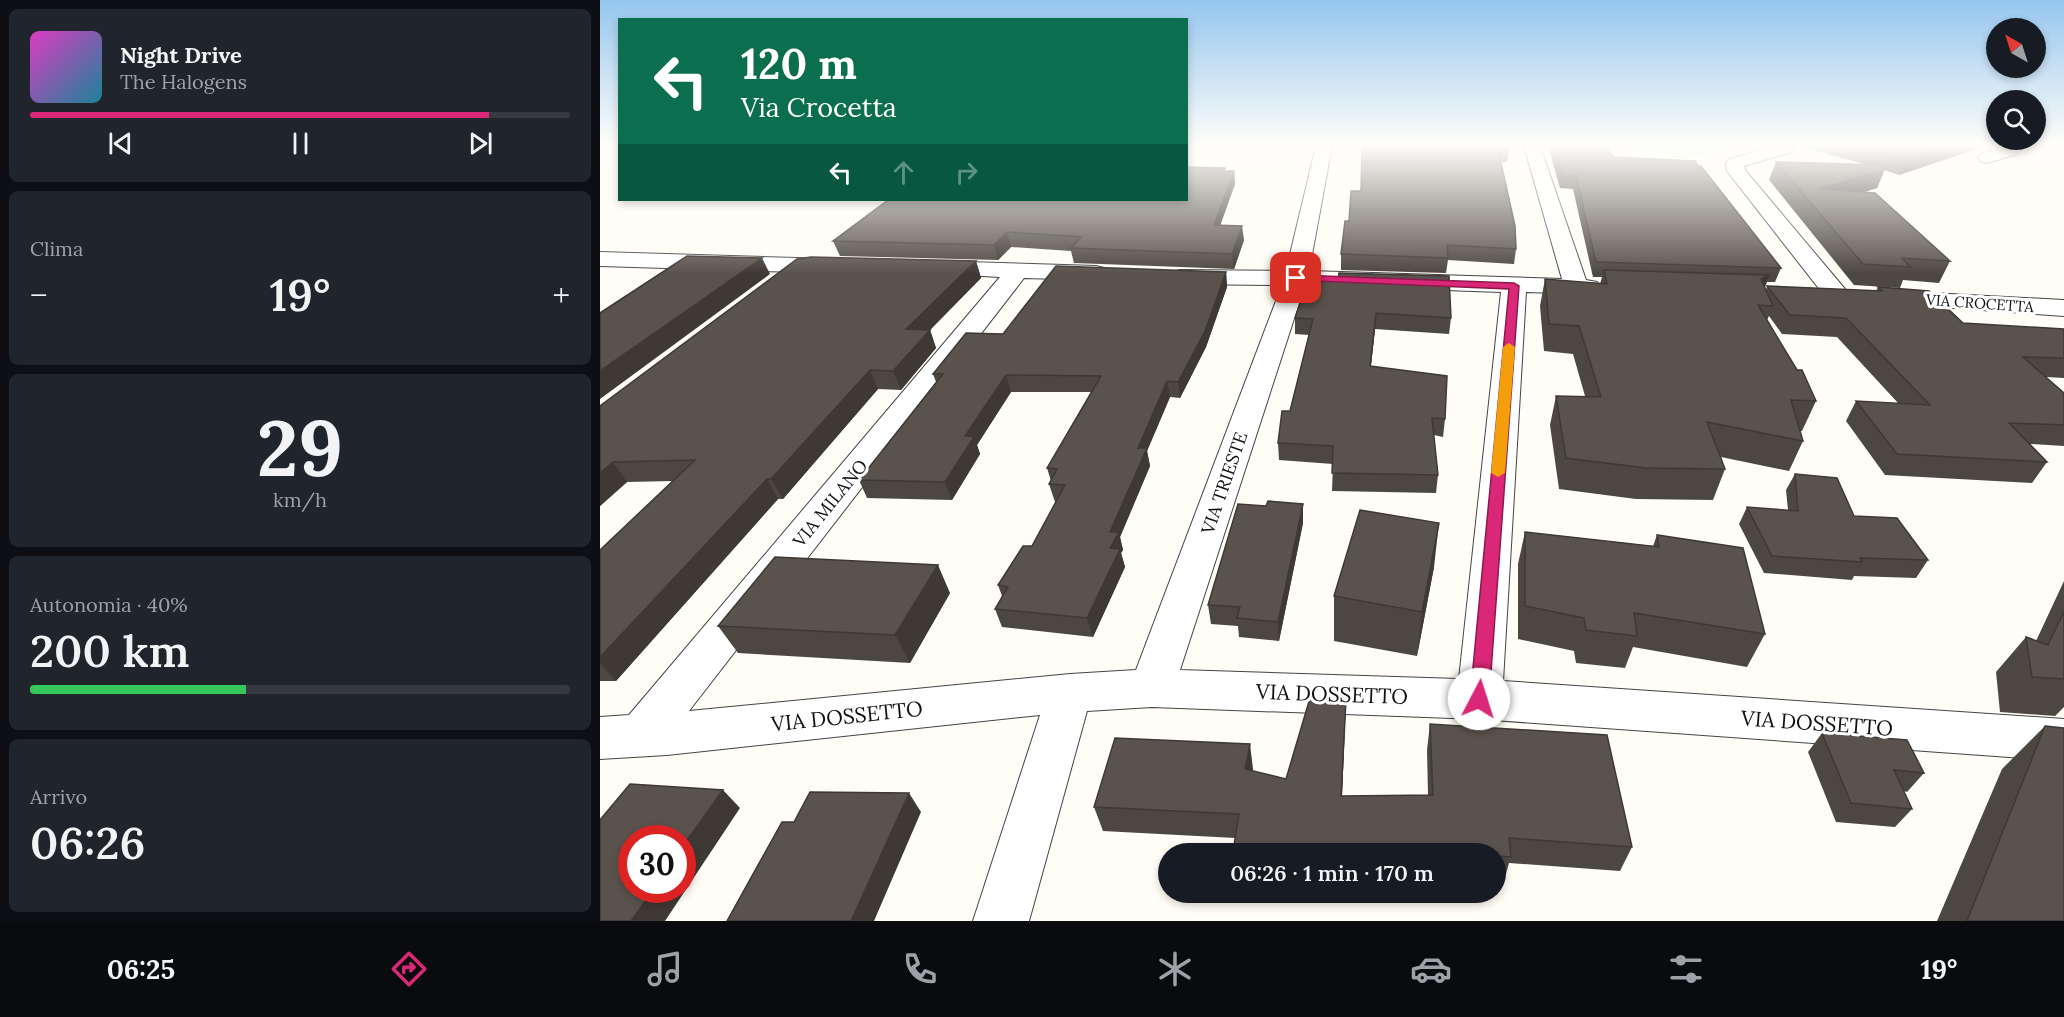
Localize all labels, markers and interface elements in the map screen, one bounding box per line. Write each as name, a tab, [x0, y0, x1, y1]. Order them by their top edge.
north arrow	[1986, 18, 2046, 78]
map controls	[1986, 18, 2046, 150]
text: 120 m	[741, 37, 857, 91]
text: Night Drive	[120, 41, 242, 69]
icon: left	[642, 42, 720, 120]
text: The Halogens	[120, 69, 247, 94]
text: Via Crocetta	[741, 90, 897, 124]
button: search	[1986, 90, 2046, 150]
icon: previous	[104, 127, 137, 160]
icon: pause	[284, 127, 317, 160]
icon: next	[464, 127, 497, 160]
icon: left	[824, 156, 857, 189]
icon: ahead	[887, 156, 920, 189]
icon: right	[950, 156, 983, 189]
text: Clima	[30, 236, 83, 261]
pin	[1270, 252, 1321, 303]
icon: arrive	[1279, 261, 1312, 294]
text: 19°	[269, 266, 331, 323]
text: −	[30, 274, 48, 316]
text: +	[553, 274, 570, 316]
street label: VIA CROCETTA	[1924, 290, 2035, 316]
text: 29	[257, 398, 343, 497]
street label: VIA TRIESTE	[1195, 429, 1252, 538]
street label: VIA MILANO	[787, 454, 872, 552]
text: km/h	[273, 487, 327, 512]
text: Autonomia · 40%	[30, 592, 188, 617]
text: 200 km	[30, 622, 190, 679]
position arrow	[1447, 667, 1511, 731]
street label: VIA DOSSETTO	[1254, 678, 1409, 710]
street label: VIA DOSSETTO	[769, 695, 924, 737]
street label: VIA DOSSETTO	[1739, 704, 1894, 742]
text: Arrivo	[30, 784, 87, 809]
text: 06:26	[30, 814, 146, 871]
speed limit sign: 30	[618, 825, 696, 903]
text: 06:26 · 1 min · 170 m	[1230, 859, 1434, 887]
icon: directions	[388, 948, 430, 990]
icon: music	[644, 948, 686, 990]
icon: phone	[899, 948, 941, 990]
icon: climate	[1154, 948, 1196, 990]
icon: car	[1410, 948, 1452, 990]
icon: filters	[1665, 948, 1707, 990]
text: 06:25	[107, 952, 175, 986]
text: 19°	[1921, 952, 1957, 986]

